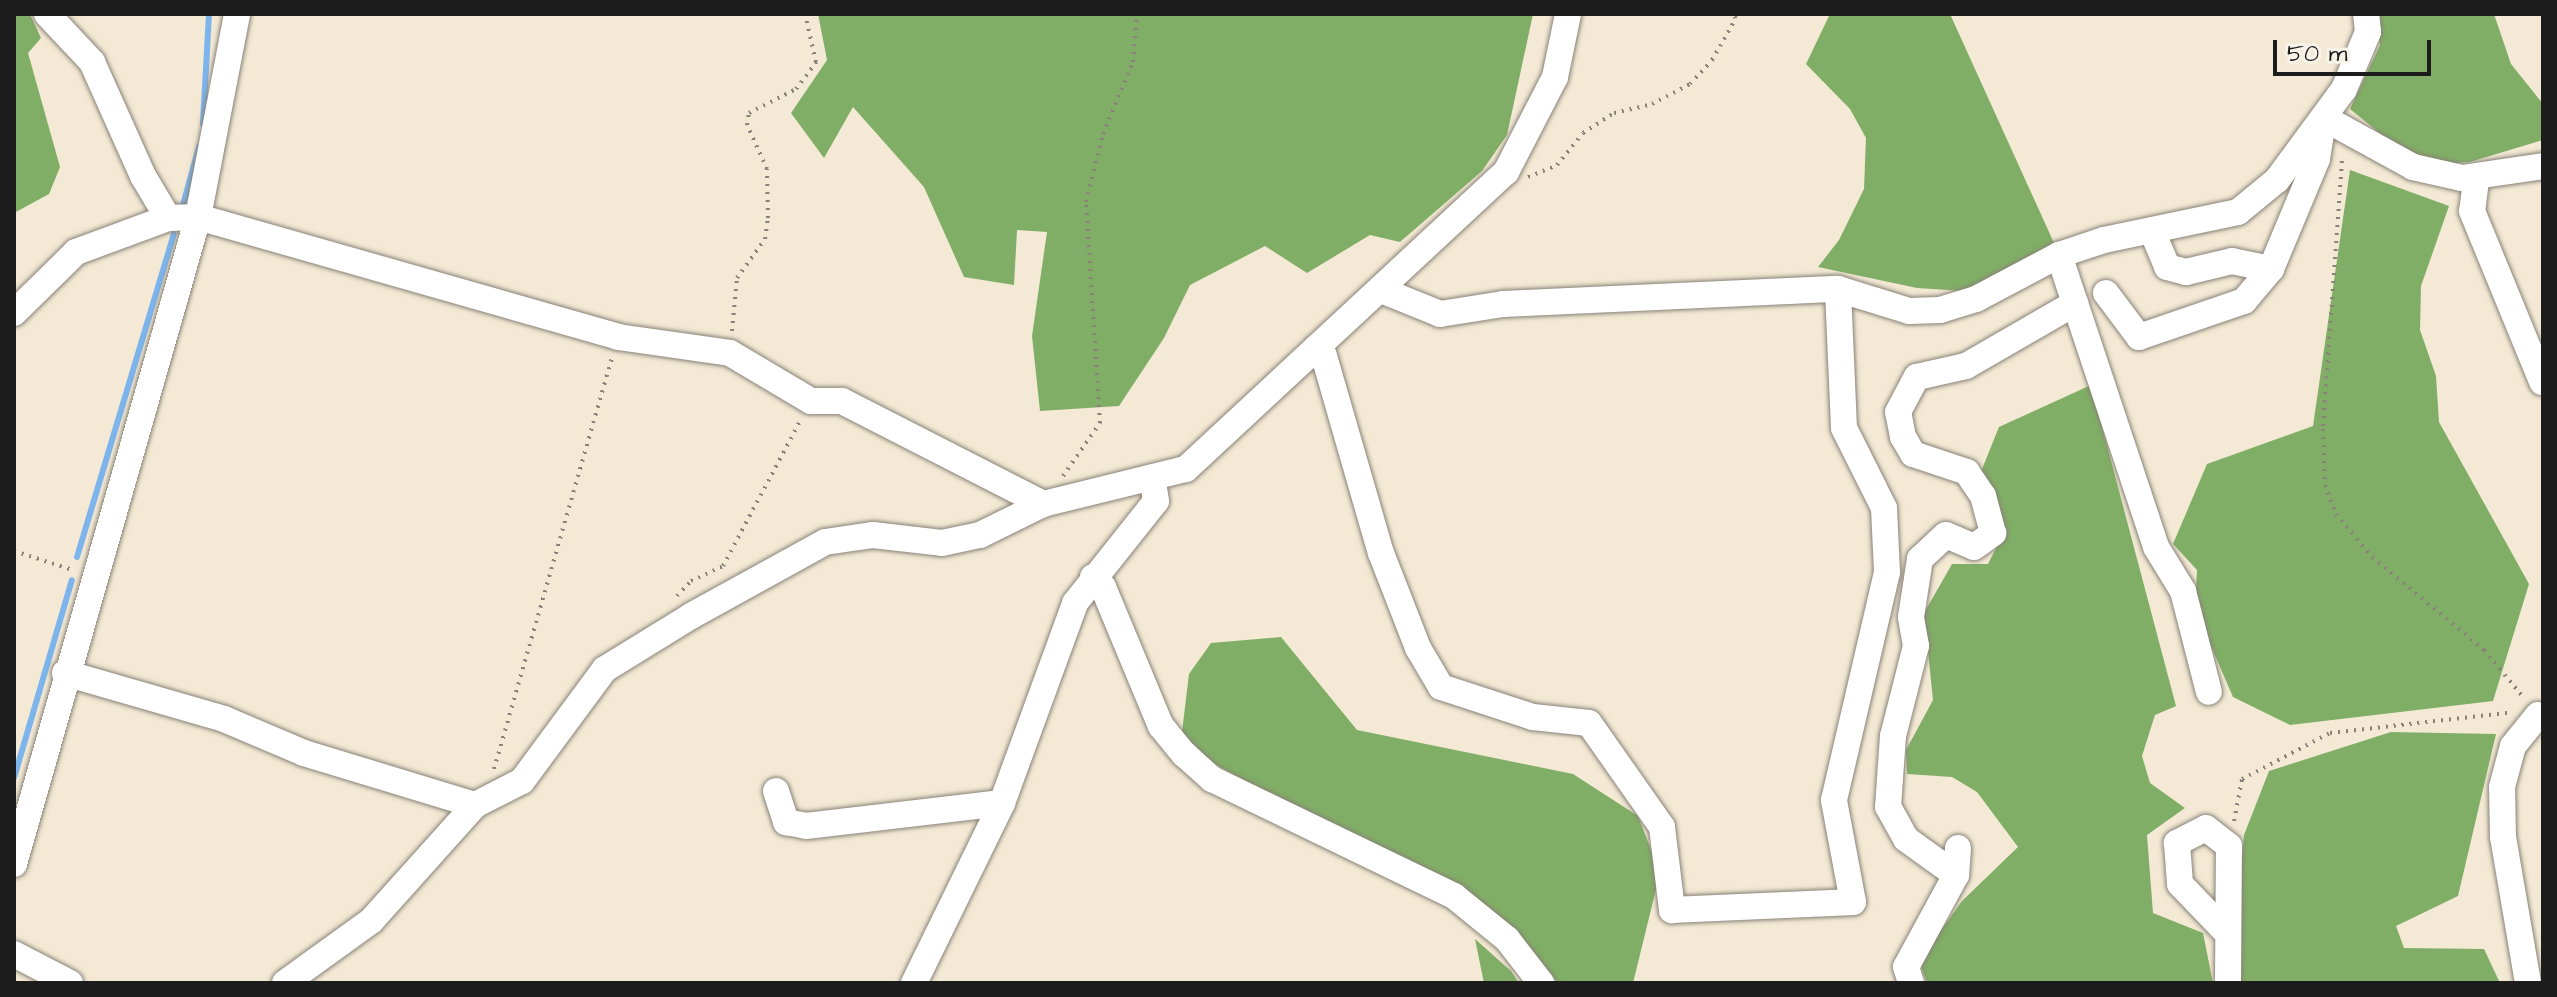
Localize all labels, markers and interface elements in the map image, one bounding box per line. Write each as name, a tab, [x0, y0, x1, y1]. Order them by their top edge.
scale bar	[2277, 24, 2435, 74]
text: 50 m	[2287, 37, 2347, 71]

